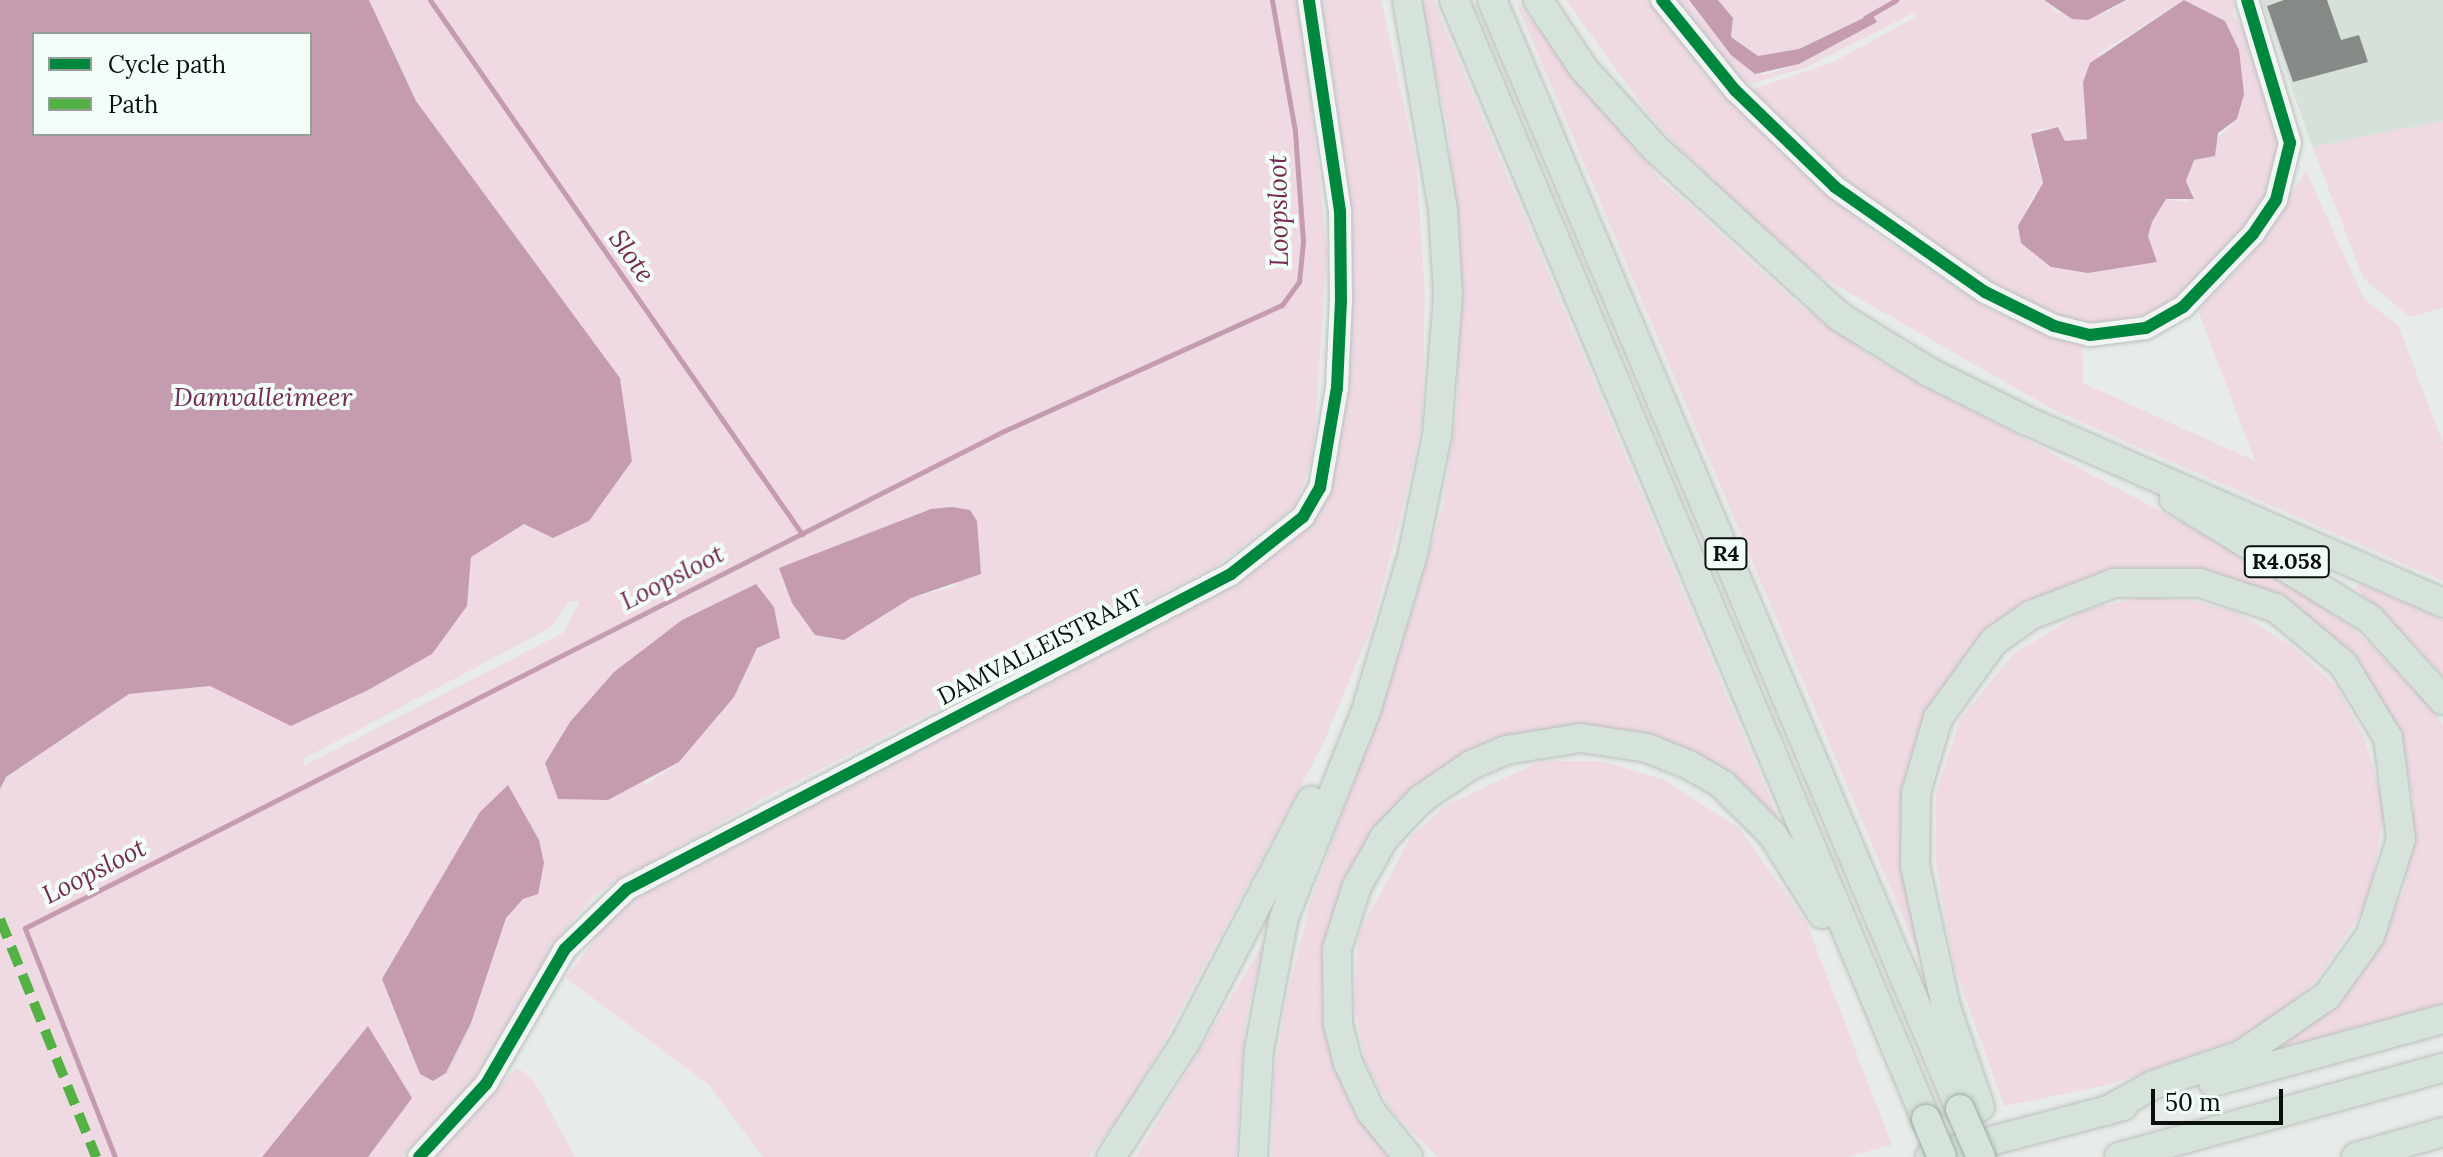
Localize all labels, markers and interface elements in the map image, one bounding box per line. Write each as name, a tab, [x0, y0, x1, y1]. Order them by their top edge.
legend	[32, 32, 312, 136]
text: Cycle path	[108, 49, 226, 80]
text: Path	[108, 89, 158, 120]
water label: Loopsloot	[1261, 155, 1295, 267]
water label: Slote	[603, 224, 661, 288]
water label: Damvalleimeer	[173, 381, 353, 413]
road number: R4	[1704, 536, 1748, 572]
water label: Loopsloot	[615, 538, 729, 616]
road number: R4.058	[2243, 544, 2331, 580]
street label: DAMVALLEISTRAAT	[933, 583, 1147, 711]
water label: Loopsloot	[37, 832, 151, 910]
scale bar	[2155, 1073, 2287, 1123]
text: 50 m	[2165, 1087, 2221, 1118]

